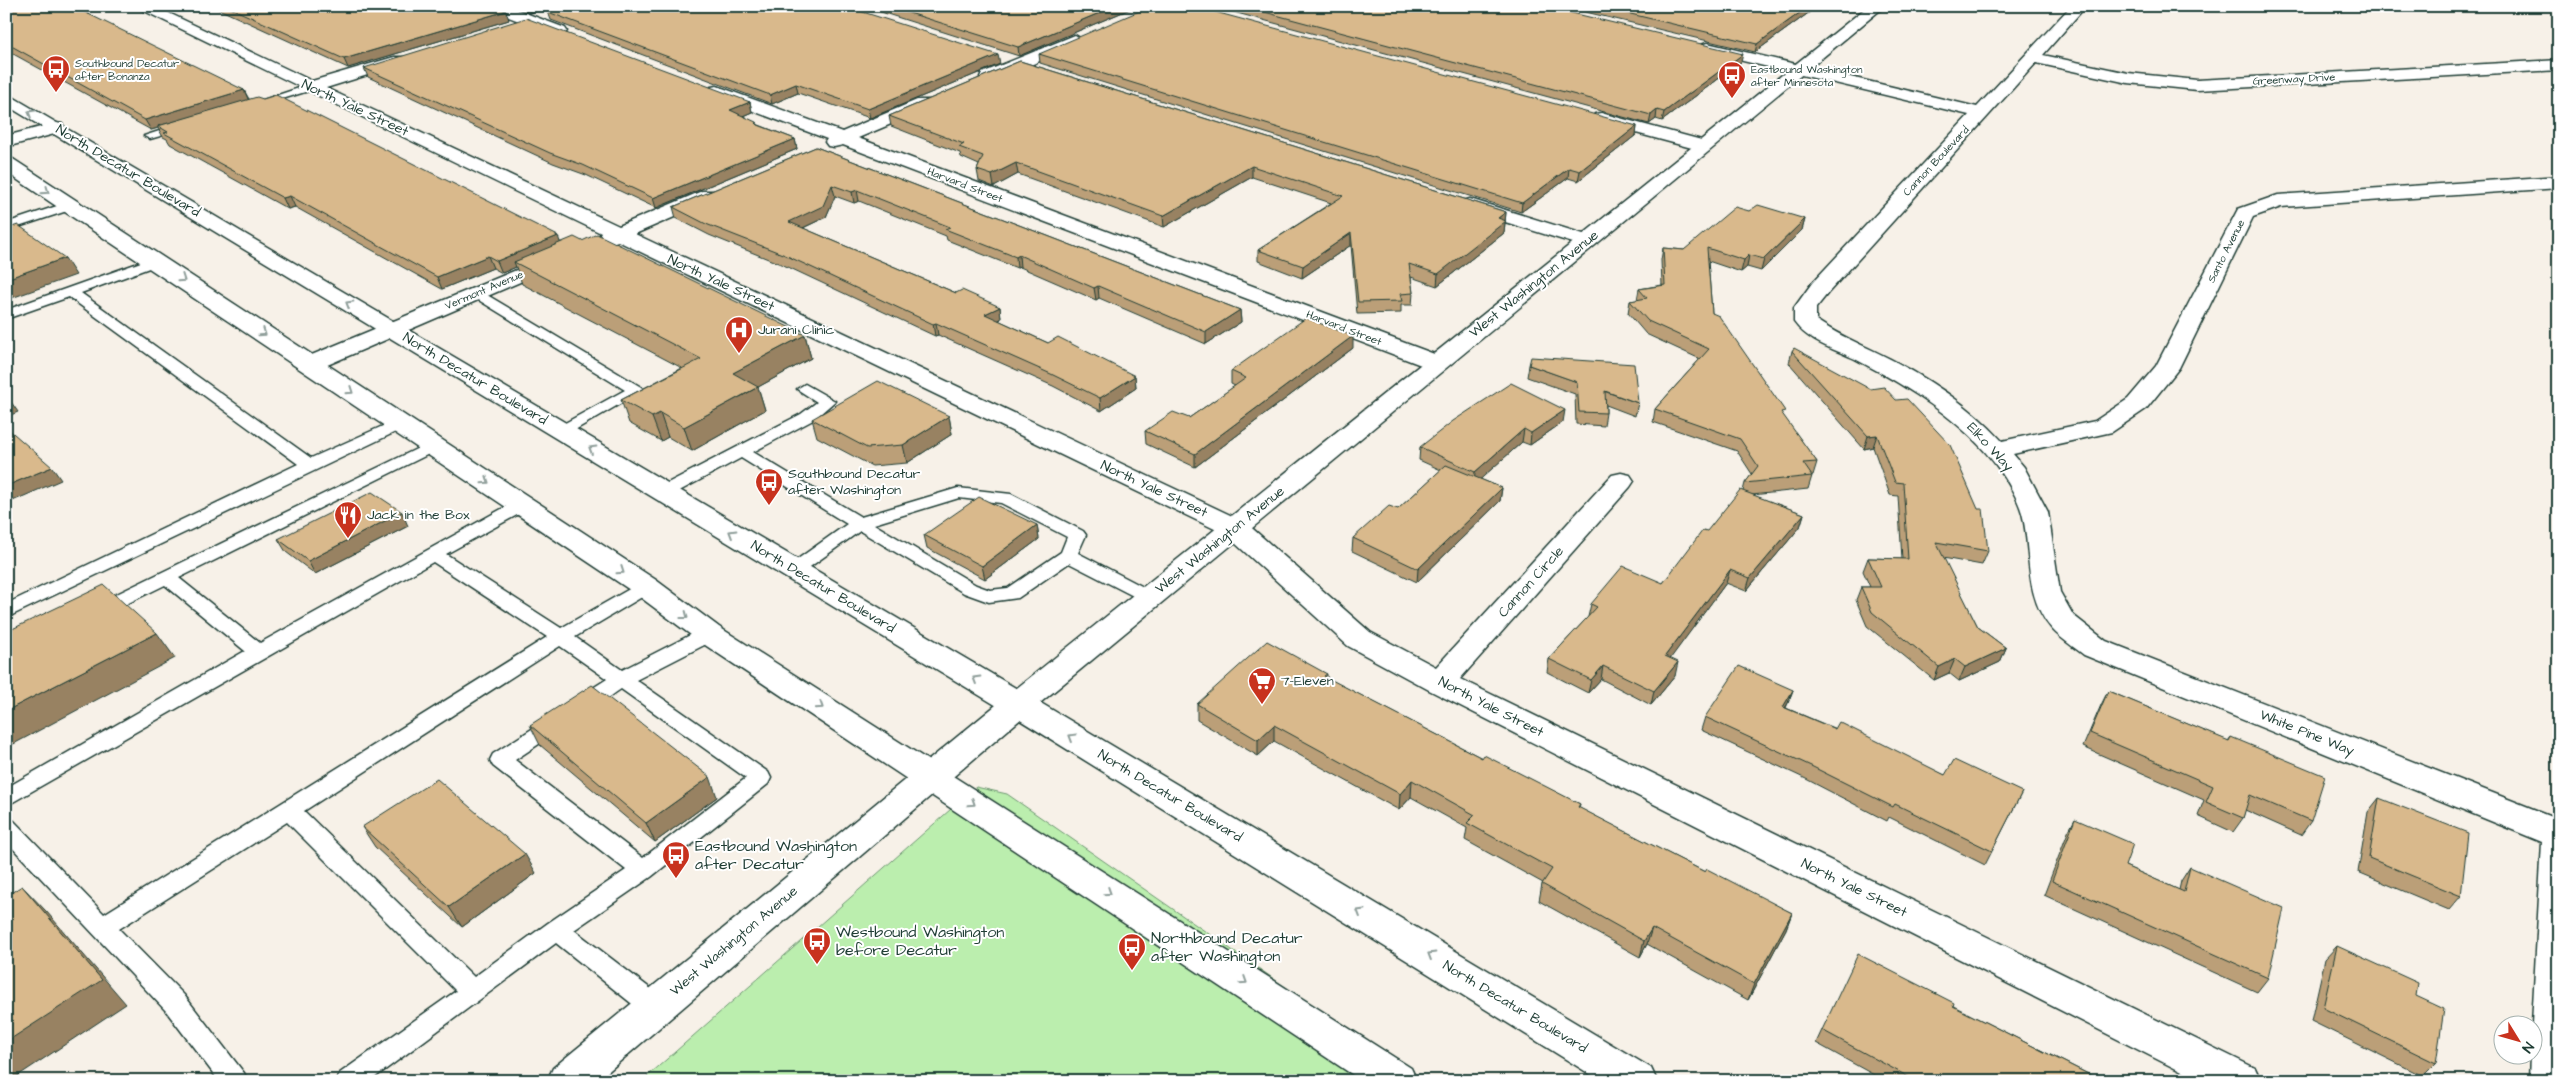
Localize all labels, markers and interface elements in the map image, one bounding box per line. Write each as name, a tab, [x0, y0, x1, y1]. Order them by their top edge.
bus stop icon: Southbound Decatur after Bonanza	[41, 54, 71, 93]
place label: Southbound Decatur after Bonanza	[75, 56, 179, 84]
bus stop icon: Eastbound Washington after Minnesota	[1717, 60, 1747, 99]
place label: Eastbound Washington after Minnesota	[1751, 62, 1863, 90]
street label: Greenway Drive	[2252, 69, 2336, 90]
street label: North Yale Street	[298, 74, 412, 142]
one-way arrow	[28, 109, 37, 119]
street label: North Decatur Boulevard	[52, 120, 204, 222]
street label: Cannon Boulevard	[1900, 122, 1973, 199]
street label: Harvard Street	[925, 164, 1005, 206]
one-way arrow	[40, 185, 50, 194]
street label: Santo Avenue	[2204, 217, 2248, 285]
street label: West Washington Avenue	[1465, 225, 1603, 343]
street label: North Yale Street	[664, 249, 778, 317]
street label: Vermont Avenue	[443, 267, 526, 313]
one-way arrow	[177, 273, 186, 282]
one-way arrow	[346, 300, 355, 310]
street label: Harvard Street	[1304, 307, 1384, 349]
hospital icon: Jurani Clinic	[724, 315, 754, 354]
place label: Jurani Clinic	[758, 320, 834, 340]
one-way arrow	[258, 327, 267, 336]
street label: North Decatur Boulevard	[399, 328, 551, 430]
one-way arrow	[345, 385, 354, 394]
street label: Elko Way	[1962, 418, 2018, 476]
one-way arrow	[589, 446, 598, 456]
street label: North Yale Street	[1097, 455, 1211, 523]
place label: Southbound Decatur after Washington	[788, 464, 921, 500]
bus stop icon: Southbound Decatur after Washington	[754, 467, 784, 506]
one-way arrow	[480, 475, 489, 484]
street label: West Washington Avenue	[1151, 481, 1289, 599]
restaurant icon: Jack in the Box	[333, 500, 363, 539]
place label: Jack in the Box	[367, 505, 470, 525]
one-way arrow	[728, 529, 737, 539]
street label: North Decatur Boulevard	[747, 536, 899, 638]
street label: Cannon Circle	[1493, 542, 1569, 622]
one-way arrow	[616, 564, 625, 574]
one-way arrow	[679, 610, 689, 619]
supermarket icon: 7-Eleven	[1247, 666, 1277, 705]
place label: 7-Eleven	[1281, 671, 1334, 691]
street label: North Yale Street	[1435, 672, 1547, 742]
one-way arrow	[973, 676, 982, 686]
one-way arrow	[815, 699, 824, 709]
street label: White Pine Way	[2257, 705, 2358, 761]
one-way arrow	[1068, 733, 1077, 743]
street label: North Decatur Boulevard	[1094, 745, 1246, 847]
one-way arrow	[966, 797, 975, 807]
place label: Eastbound Washington after Decatur	[695, 835, 857, 875]
bus stop icon: Eastbound Washington after Decatur	[661, 840, 691, 879]
street label: North Yale Street	[1798, 854, 1911, 923]
street label: West Washington Avenue	[666, 881, 803, 1000]
one-way arrow	[1102, 886, 1112, 895]
one-way arrow	[1357, 909, 1366, 919]
place label: Westbound Washington before Decatur	[836, 921, 1004, 961]
bus stop icon: Westbound Washington before Decatur	[802, 926, 832, 965]
place label: Northbound Decatur after Washington	[1151, 927, 1303, 968]
bus stop icon: Northbound Decatur after Washington	[1117, 932, 1147, 971]
one-way arrow	[1427, 952, 1436, 962]
street label: North Decatur Boulevard	[1439, 956, 1591, 1058]
one-way arrow	[1238, 975, 1248, 984]
north arrow	[2492, 1014, 2542, 1064]
text: N	[2517, 1038, 2538, 1057]

